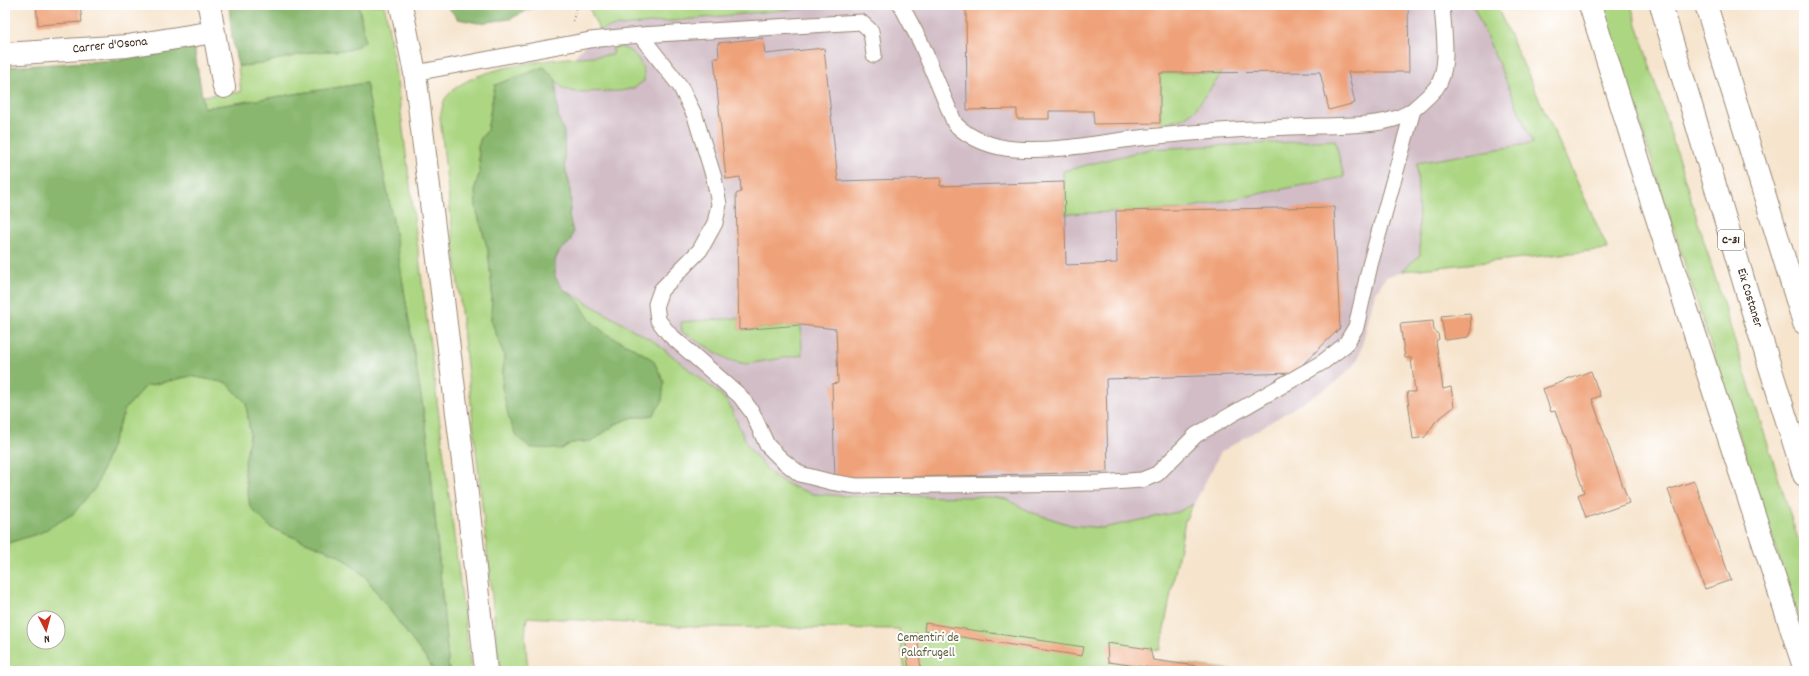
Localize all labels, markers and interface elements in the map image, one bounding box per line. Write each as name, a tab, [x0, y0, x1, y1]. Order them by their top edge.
street label: Carrer d'Osona	[72, 33, 149, 59]
road number: C-31	[1718, 230, 1744, 250]
street label: Eix Costaner	[1731, 266, 1767, 330]
north arrow	[26, 610, 66, 650]
park label: Cementiri de Palafrugell	[897, 629, 959, 663]
text: N	[43, 630, 50, 646]

